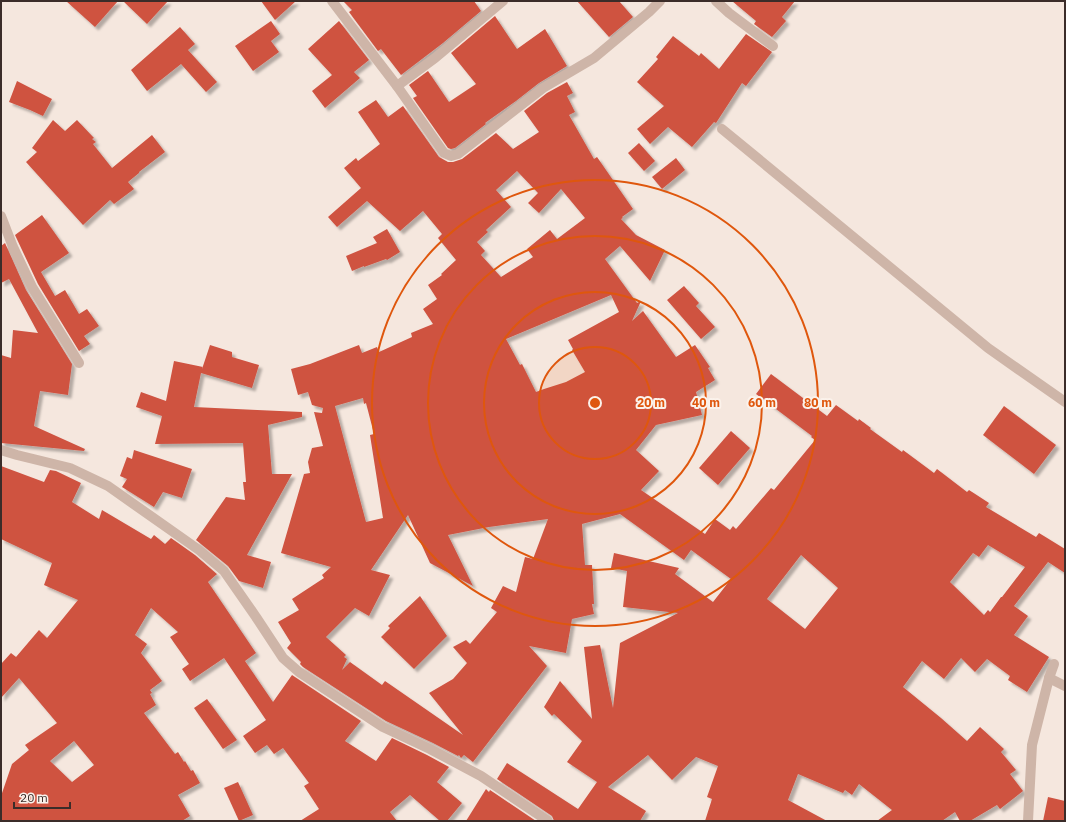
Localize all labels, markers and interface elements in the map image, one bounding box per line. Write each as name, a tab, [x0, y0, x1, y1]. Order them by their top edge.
text: 20 m	[637, 395, 665, 410]
text: 40 m	[692, 395, 720, 410]
text: 60 m	[748, 395, 776, 410]
text: 80 m	[804, 395, 832, 410]
centre of rings	[588, 396, 602, 410]
scale bar	[14, 784, 70, 810]
text: 20 m	[20, 790, 48, 805]

